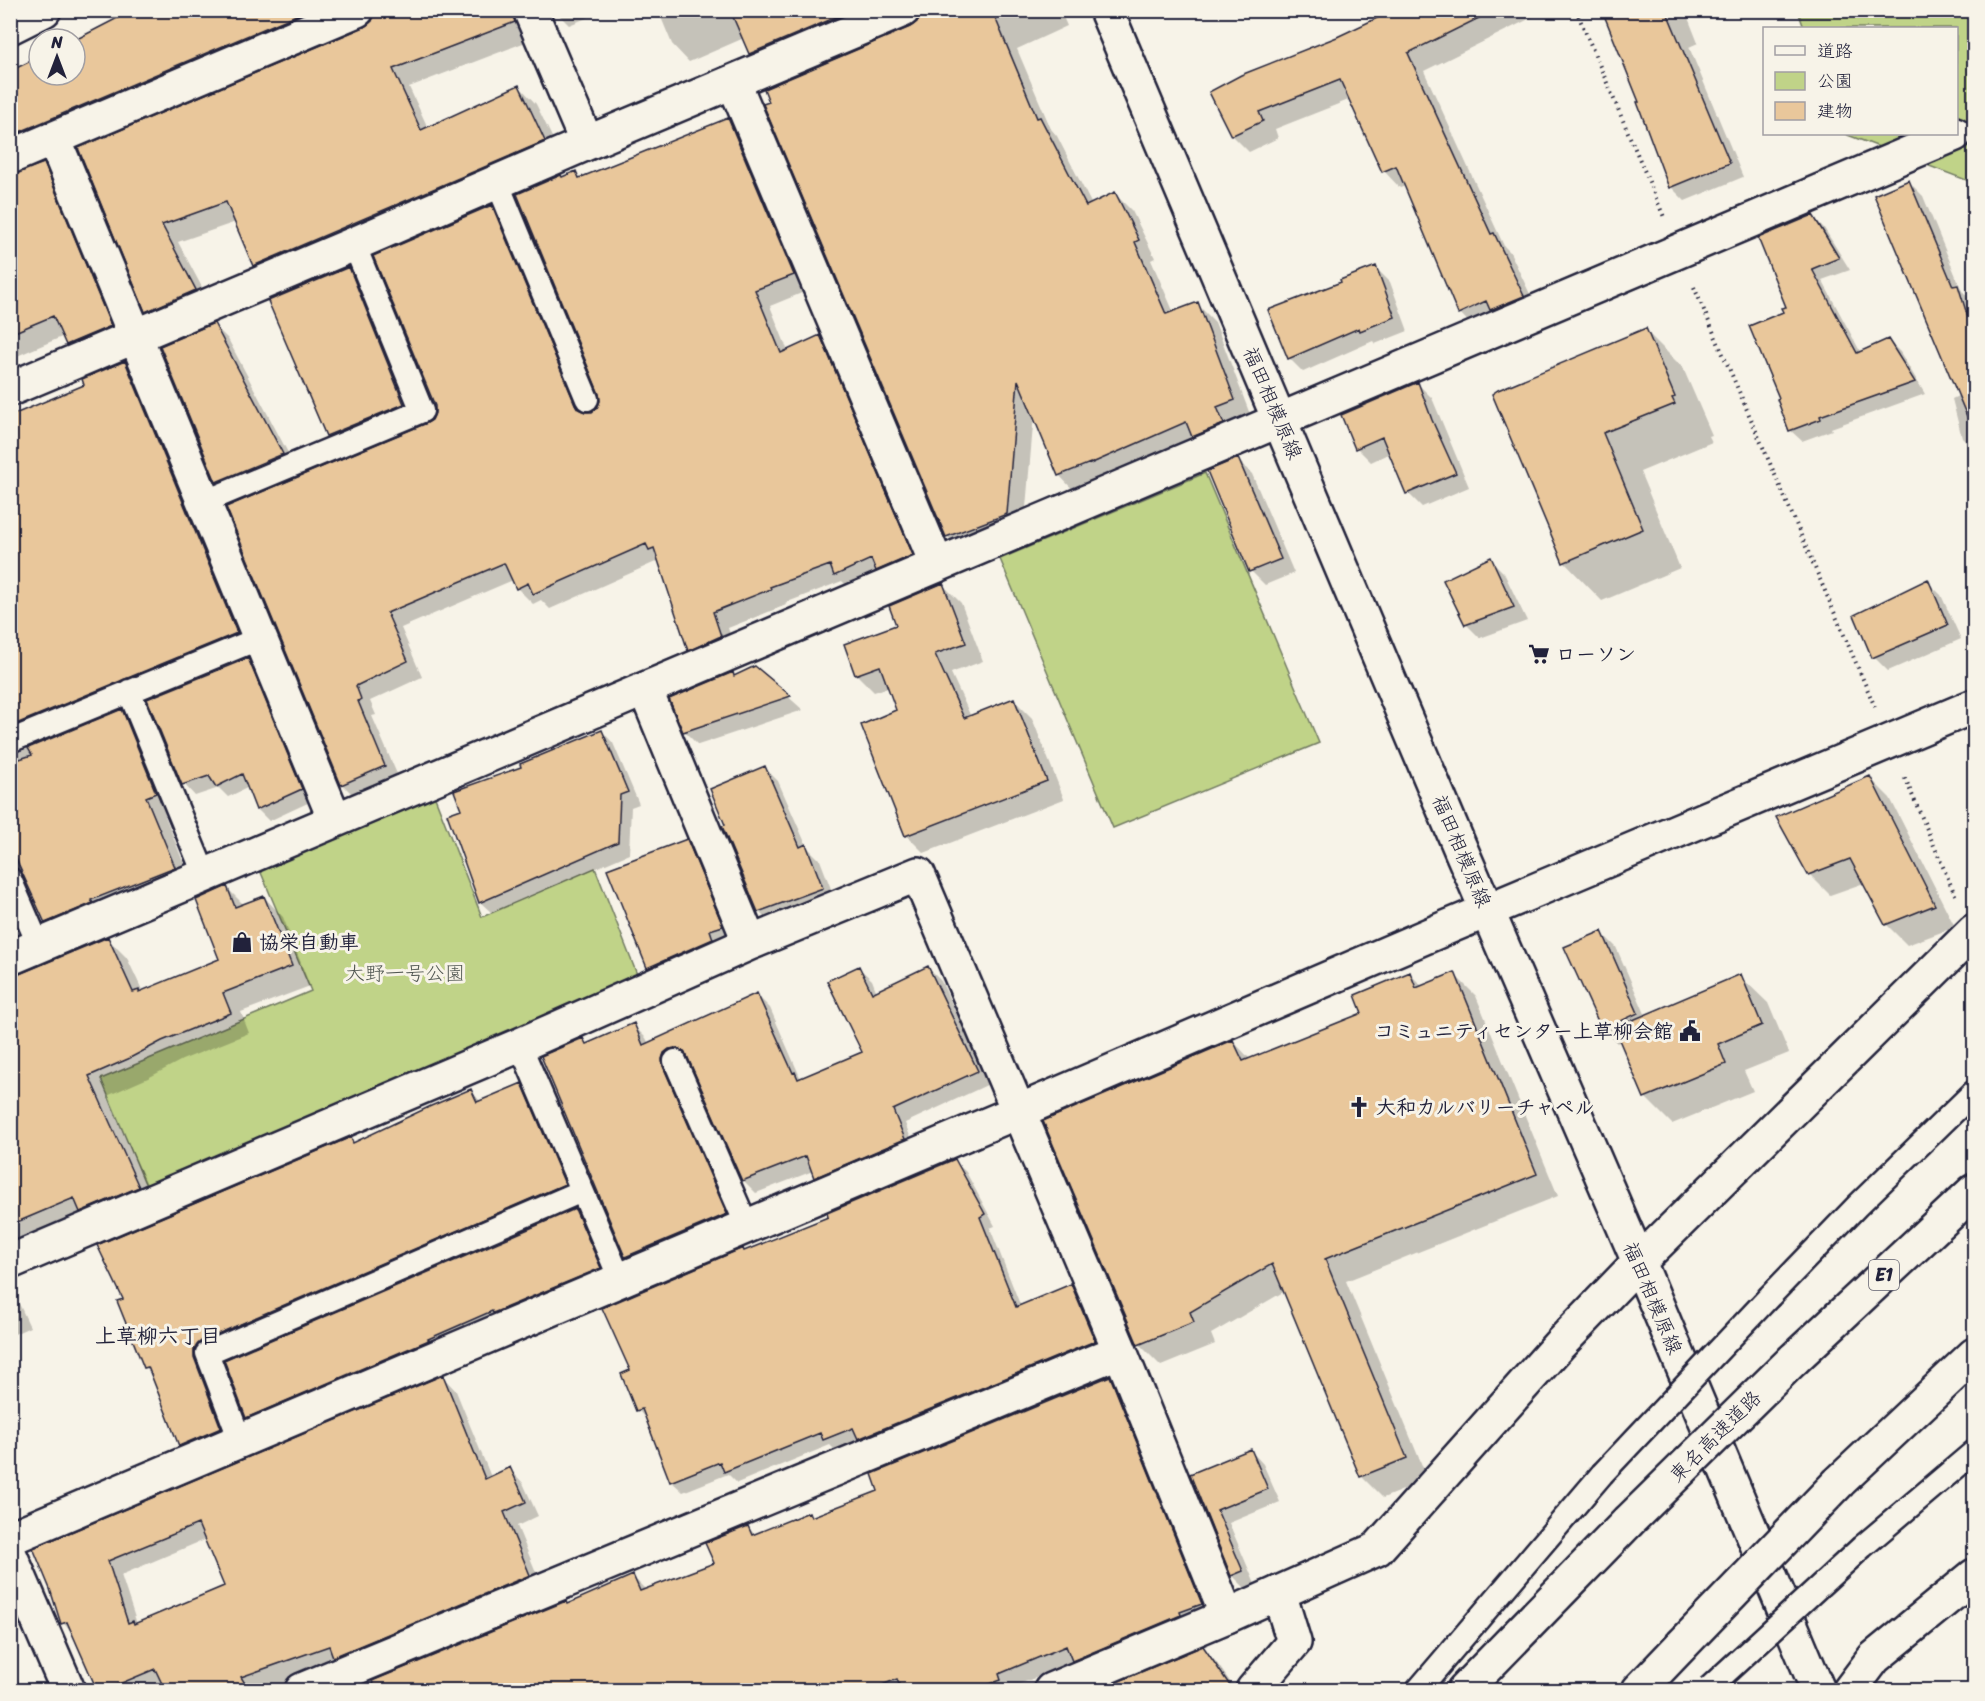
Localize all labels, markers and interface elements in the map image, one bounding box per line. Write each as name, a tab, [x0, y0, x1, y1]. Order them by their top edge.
north arrow	[27, 27, 87, 87]
legend	[1763, 27, 1958, 135]
text: N	[50, 28, 63, 57]
text: 道路	[1817, 35, 1853, 67]
text: 公園	[1817, 65, 1853, 97]
text: 建物	[1817, 95, 1853, 127]
street label: 福田相模原線	[1233, 341, 1312, 465]
place label: ローソン	[1556, 637, 1636, 672]
supermarket icon: ローソン	[1527, 642, 1551, 666]
street label: 福田相模原線	[1422, 789, 1501, 913]
place label: 協栄自動車	[259, 925, 359, 960]
shop icon: 協栄自動車	[230, 930, 254, 954]
park label: 大野一号公園	[345, 956, 465, 991]
place label: コミュニティセンター上草柳会館	[1374, 1014, 1673, 1049]
public building icon: コミュニティセンター上草柳会館	[1678, 1019, 1702, 1043]
place label: 大和カルバリーチャペル	[1376, 1090, 1595, 1125]
church icon: 大和カルバリーチャペル	[1347, 1095, 1371, 1119]
street label: 福田相模原線	[1613, 1236, 1692, 1360]
road number: E1	[1869, 1260, 1899, 1290]
district label: 上草柳六丁目	[95, 1317, 221, 1355]
street label: 東名高速道路	[1661, 1382, 1770, 1491]

